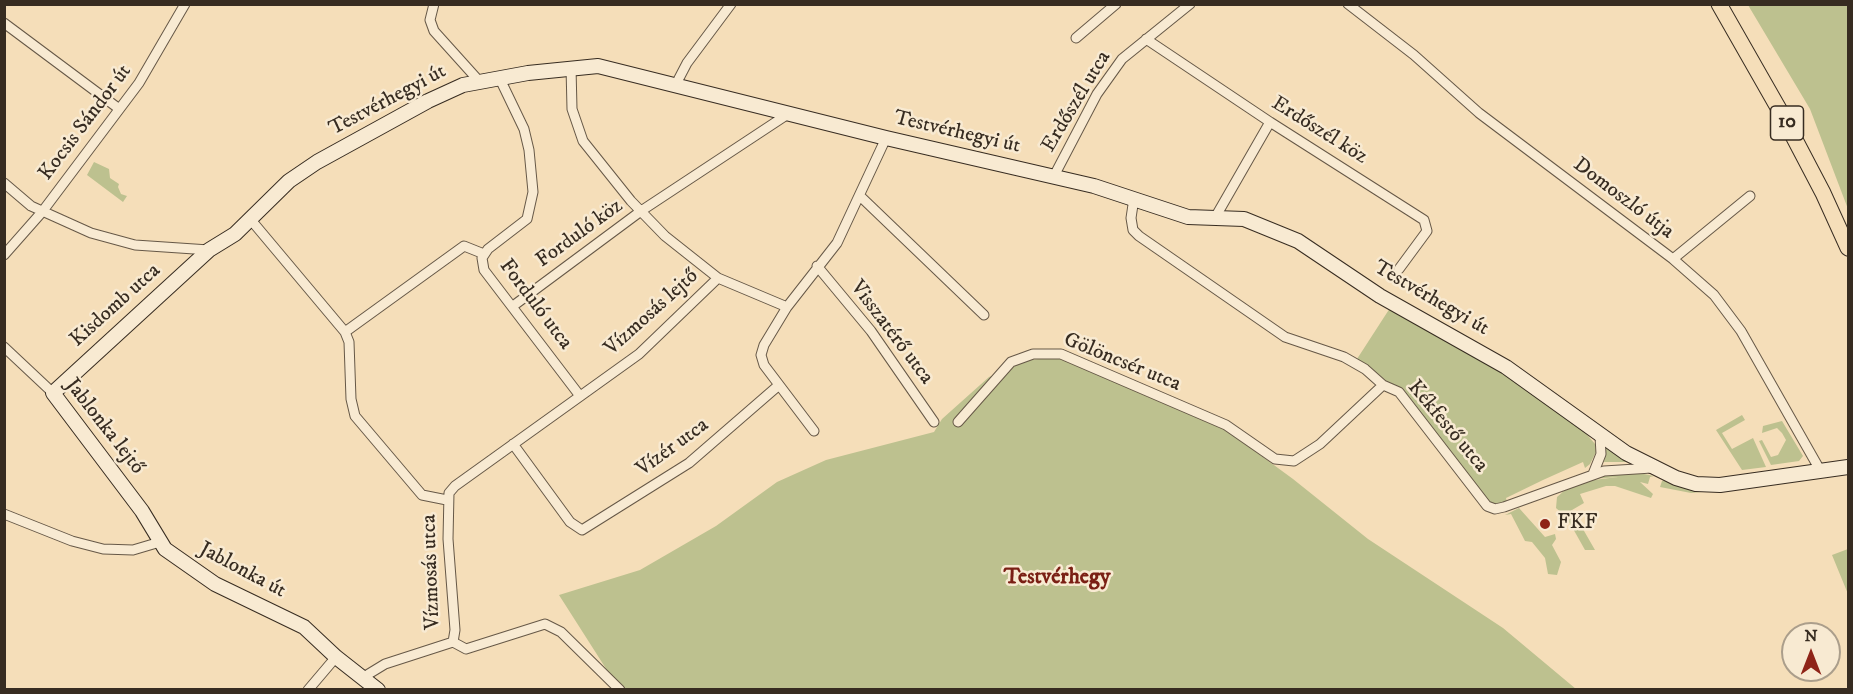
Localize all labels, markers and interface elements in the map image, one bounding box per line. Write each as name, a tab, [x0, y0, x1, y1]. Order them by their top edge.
street label: Erdőszél utca	[1037, 47, 1117, 157]
street label: Kocsis Sándor út	[34, 60, 138, 186]
street label: Testvérhegyi út	[325, 60, 451, 142]
street label: Erdőszél köz	[1266, 92, 1372, 170]
street label: Testvérhegyi út	[891, 106, 1023, 160]
road number: 10	[1770, 106, 1804, 140]
street label: Domoszló útja	[1568, 153, 1678, 245]
street label: Forduló köz	[532, 194, 628, 274]
street label: Forduló utca	[493, 255, 577, 355]
street label: Testvérhegyi út	[1369, 256, 1493, 342]
street label: Kisdomb utca	[66, 259, 166, 353]
street label: Vízmosás lejtő	[600, 264, 704, 362]
street label: Visszatérő utca	[844, 276, 938, 390]
street label: Gölöncsér utca	[1060, 328, 1184, 398]
street label: Jablonka lejtő	[59, 374, 149, 480]
street label: Kékfestő utca	[1401, 376, 1493, 478]
street label: Vízér utca	[632, 413, 714, 483]
place label: FKF	[1557, 511, 1597, 537]
street label: Vízmosás utca	[417, 514, 447, 630]
marker: FKF	[1538, 517, 1552, 531]
street label: Jablonka út	[194, 538, 290, 604]
district label: Testvérhegy	[1004, 565, 1110, 591]
north arrow	[1781, 622, 1841, 682]
text: N	[1804, 626, 1818, 646]

